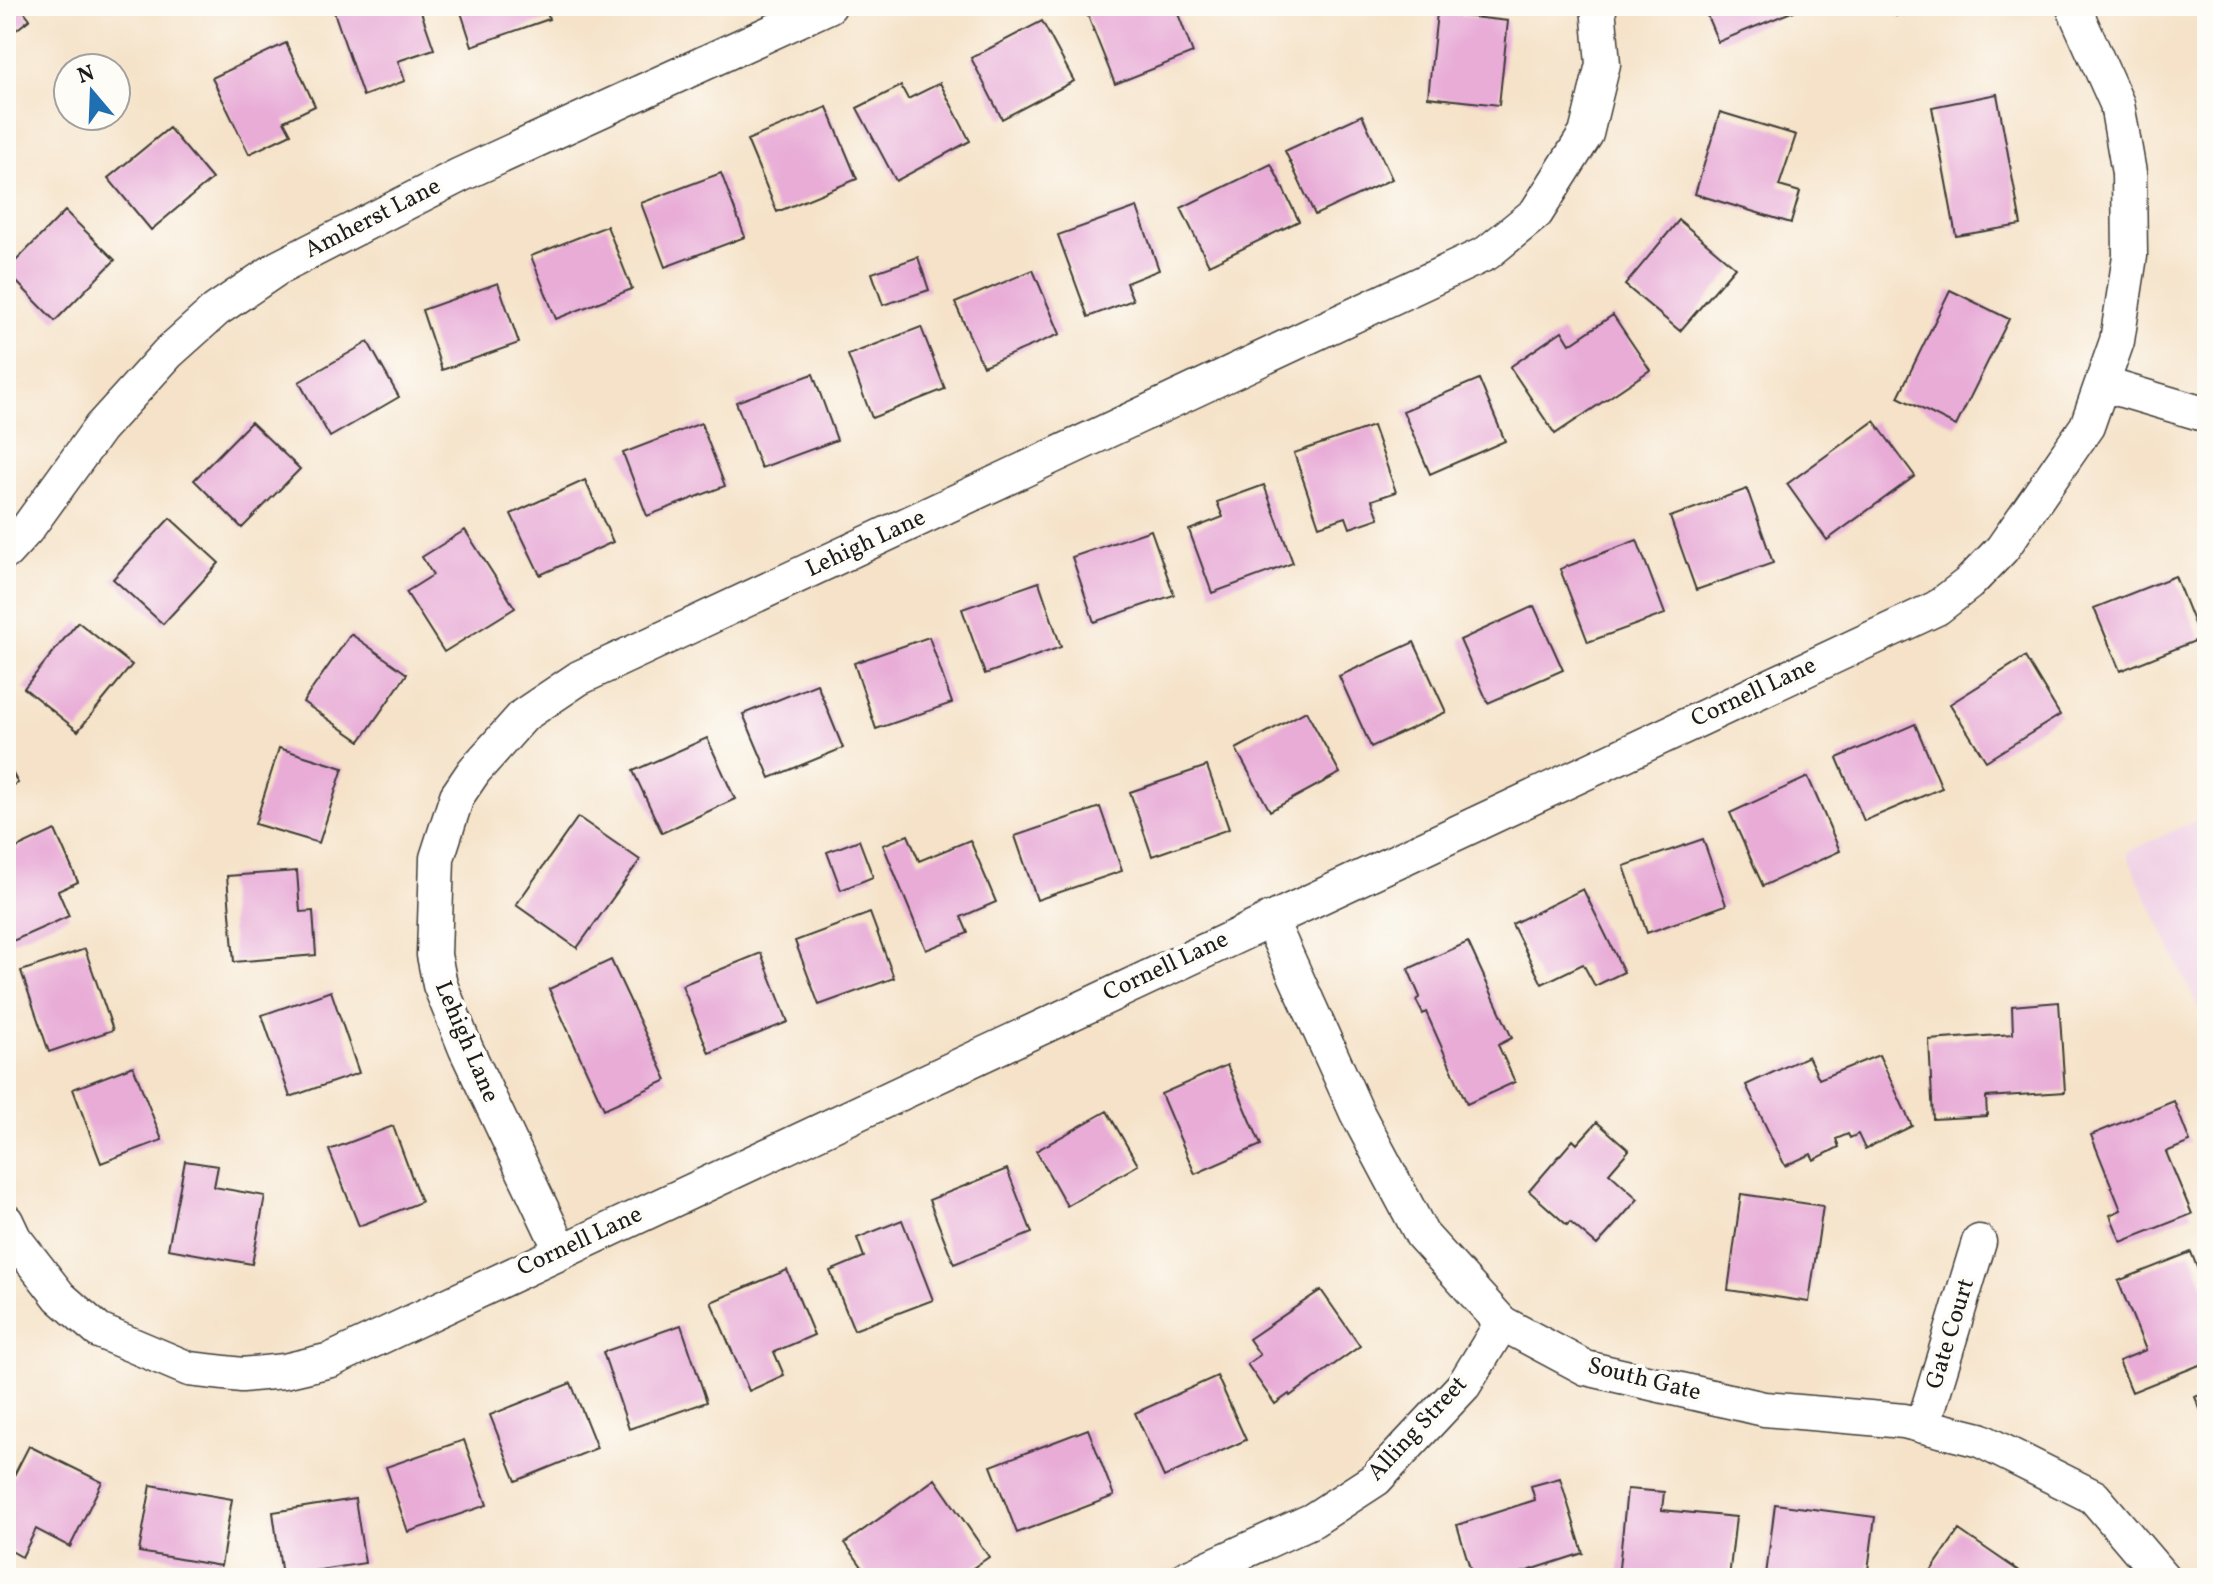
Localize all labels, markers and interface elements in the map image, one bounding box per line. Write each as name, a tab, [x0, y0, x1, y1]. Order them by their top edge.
north arrow	[52, 52, 132, 132]
text: N	[74, 58, 99, 93]
street label: Amherst Lane	[299, 170, 447, 268]
street label: Lehigh Lane	[800, 501, 932, 587]
street label: Cornell Lane	[1686, 649, 1822, 737]
street label: Cornell Lane	[1098, 923, 1234, 1011]
street label: Lehigh Lane	[425, 976, 507, 1108]
street label: Cornell Lane	[512, 1198, 648, 1286]
street label: Gate Court	[1918, 1275, 1984, 1393]
street label: South Gate	[1584, 1349, 1704, 1411]
street label: Alling Street	[1360, 1369, 1476, 1489]

